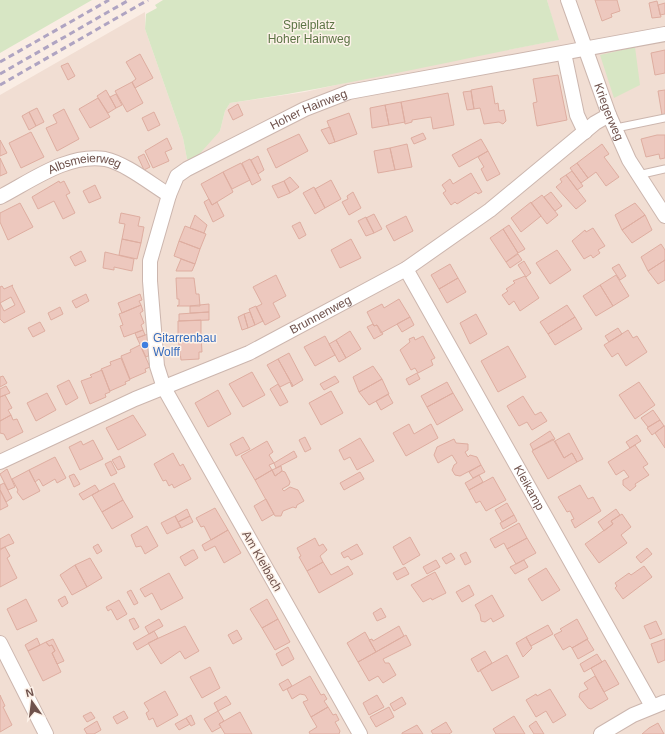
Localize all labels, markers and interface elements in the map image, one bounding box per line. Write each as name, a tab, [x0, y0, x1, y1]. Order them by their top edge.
park label: Spielplatz Hoher Hainweg	[268, 18, 350, 46]
street label: Kriegerweg	[591, 81, 626, 143]
street label: Hoher Hainweg	[268, 86, 349, 133]
street label: Albsmeierweg	[46, 151, 124, 177]
street label: Brunnenweg	[287, 293, 354, 337]
place label: Gitarrenbau Wolff	[153, 331, 216, 359]
marker: Gitarrenbau Wolff	[140, 340, 150, 350]
street label: Kleikamp	[511, 463, 548, 513]
street label: Am Kleibach	[239, 528, 285, 594]
north arrow	[12, 682, 52, 722]
text: N	[24, 686, 35, 699]

